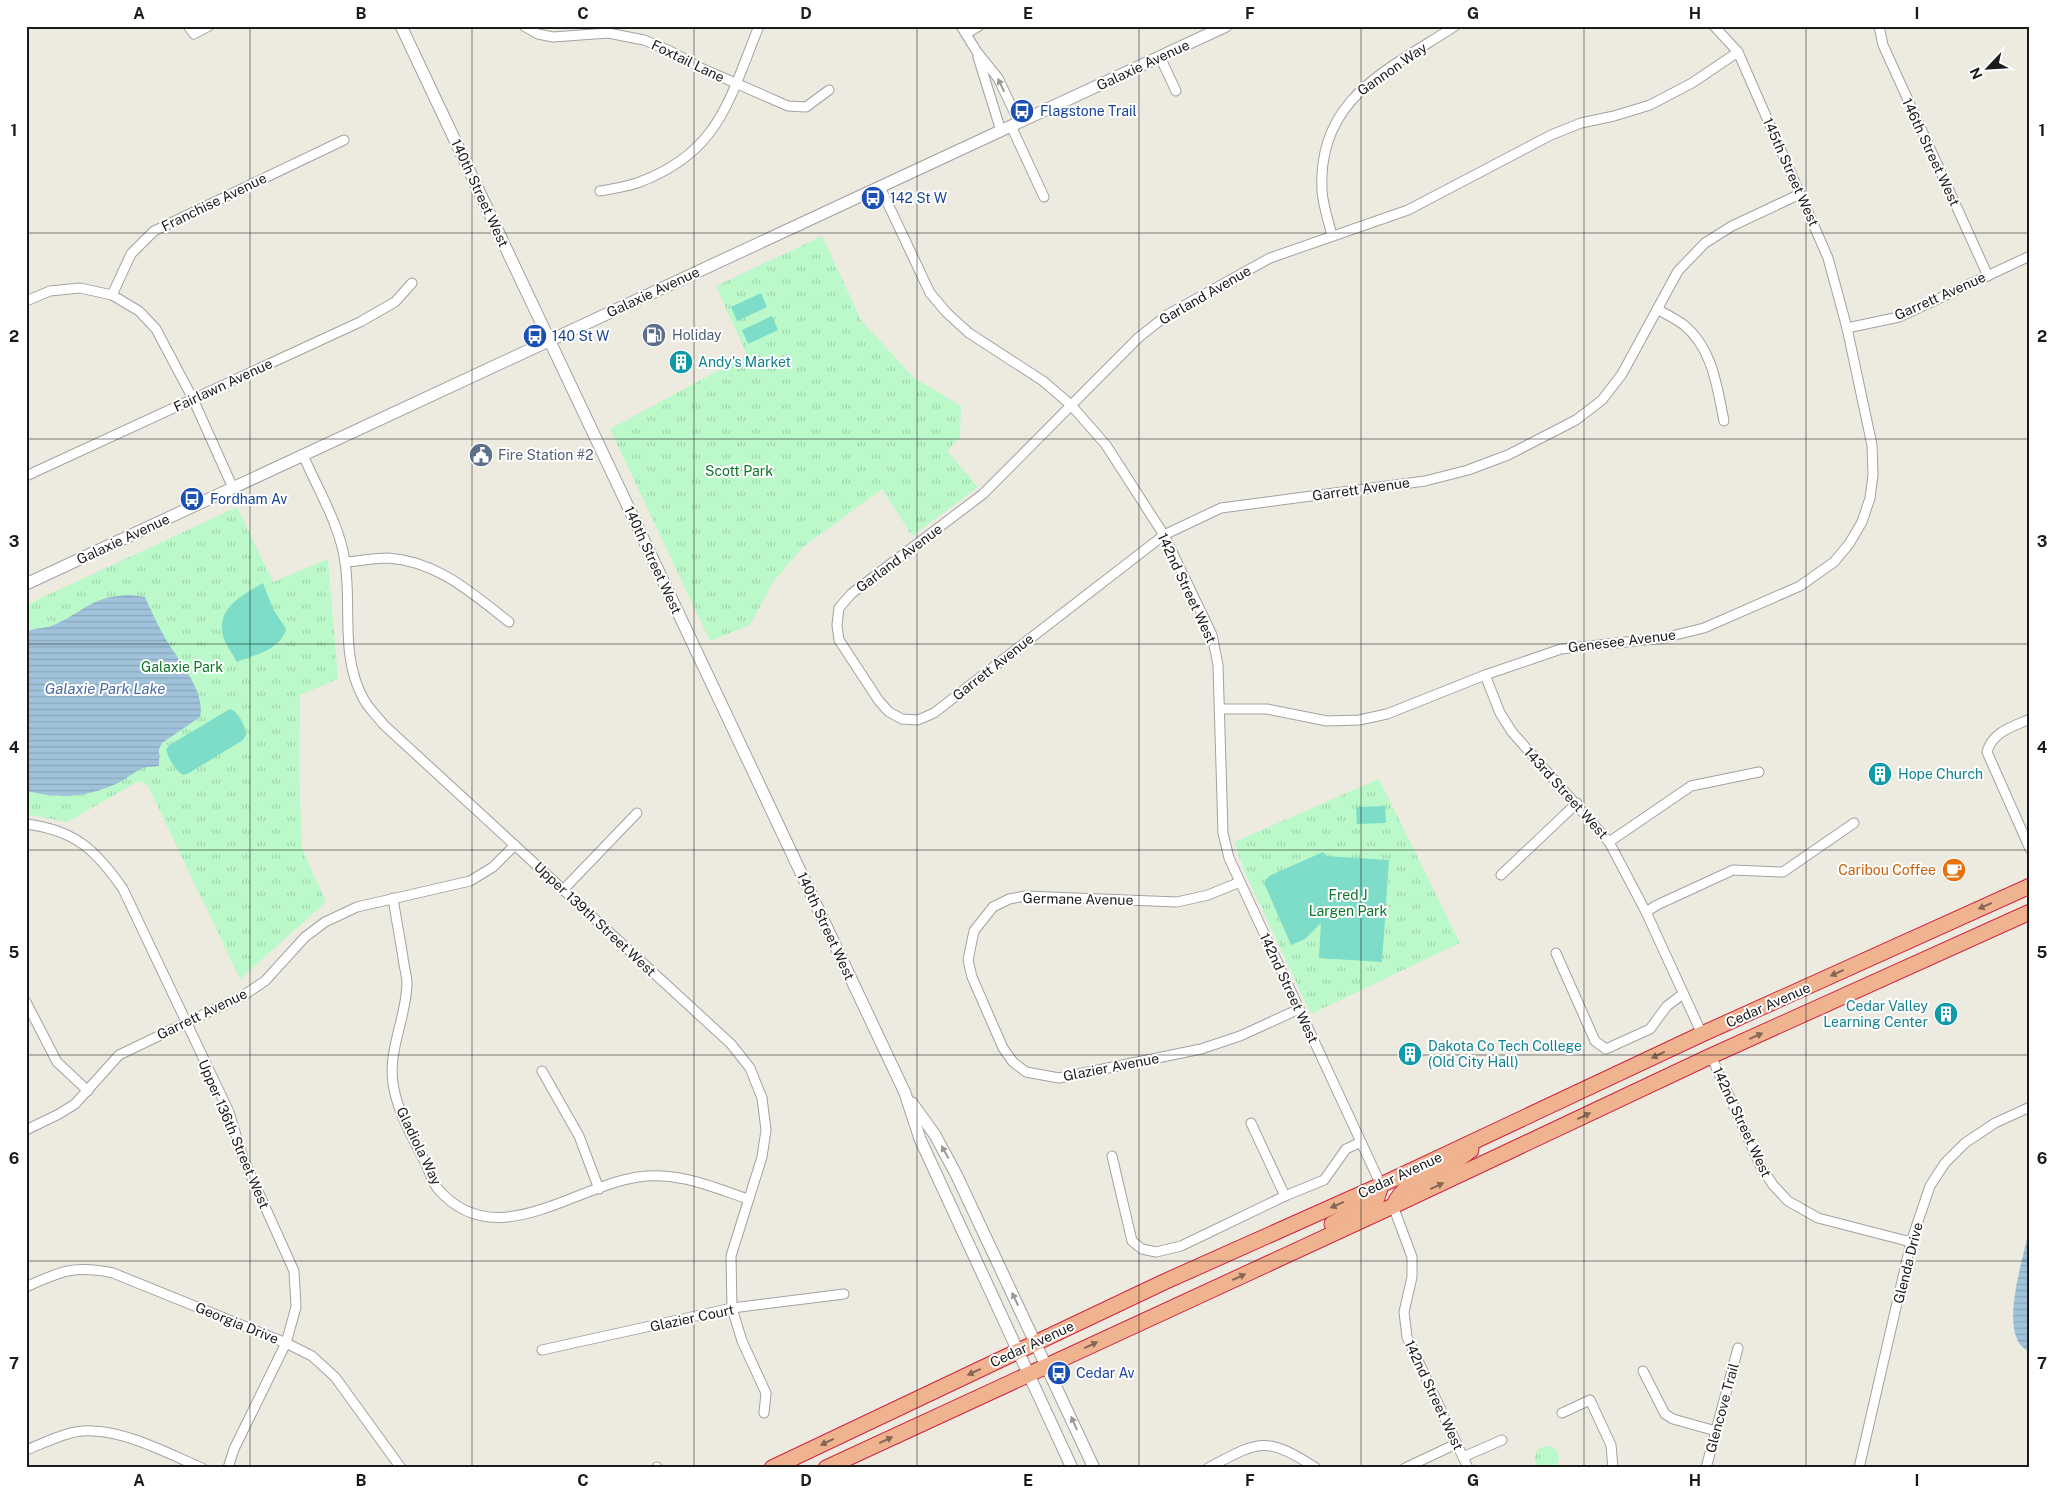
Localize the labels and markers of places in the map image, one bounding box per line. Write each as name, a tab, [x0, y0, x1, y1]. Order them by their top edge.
bus stop icon: Flagstone Trail	[1009, 98, 1035, 124]
place label: Flagstone Trail	[1040, 103, 1137, 119]
bus stop icon: 142 St W	[860, 185, 886, 211]
place label: 142 St W	[890, 190, 948, 206]
fuel station icon: Holiday	[641, 322, 667, 348]
bus stop icon: 140 St W	[522, 323, 548, 349]
place label: Holiday	[672, 327, 722, 343]
place label: 140 St W	[552, 328, 610, 344]
building icon: Andy's Market	[668, 349, 694, 375]
place label: Andy's Market	[698, 354, 791, 370]
public building icon: Fire Station #2	[468, 442, 494, 468]
place label: Fire Station #2	[498, 447, 594, 463]
bus stop icon: Fordham Av	[179, 486, 205, 512]
place label: Fordham Av	[210, 491, 287, 507]
building icon: Hope Church	[1867, 761, 1893, 787]
place label: Hope Church	[1898, 766, 1983, 782]
cafe icon: Caribou Coffee	[1941, 857, 1967, 883]
place label: Caribou Coffee	[1838, 862, 1936, 878]
place label: Cedar Valley Learning Center	[1823, 998, 1928, 1030]
building icon: Cedar Valley Learning Center	[1933, 1001, 1959, 1027]
place label: Dakota Co Tech College (Old City Hall)	[1428, 1038, 1582, 1070]
building icon: Dakota Co Tech College (Old City Hall)	[1397, 1041, 1423, 1067]
bus stop icon: Cedar Av	[1046, 1360, 1072, 1386]
place label: Cedar Av	[1076, 1365, 1135, 1381]

